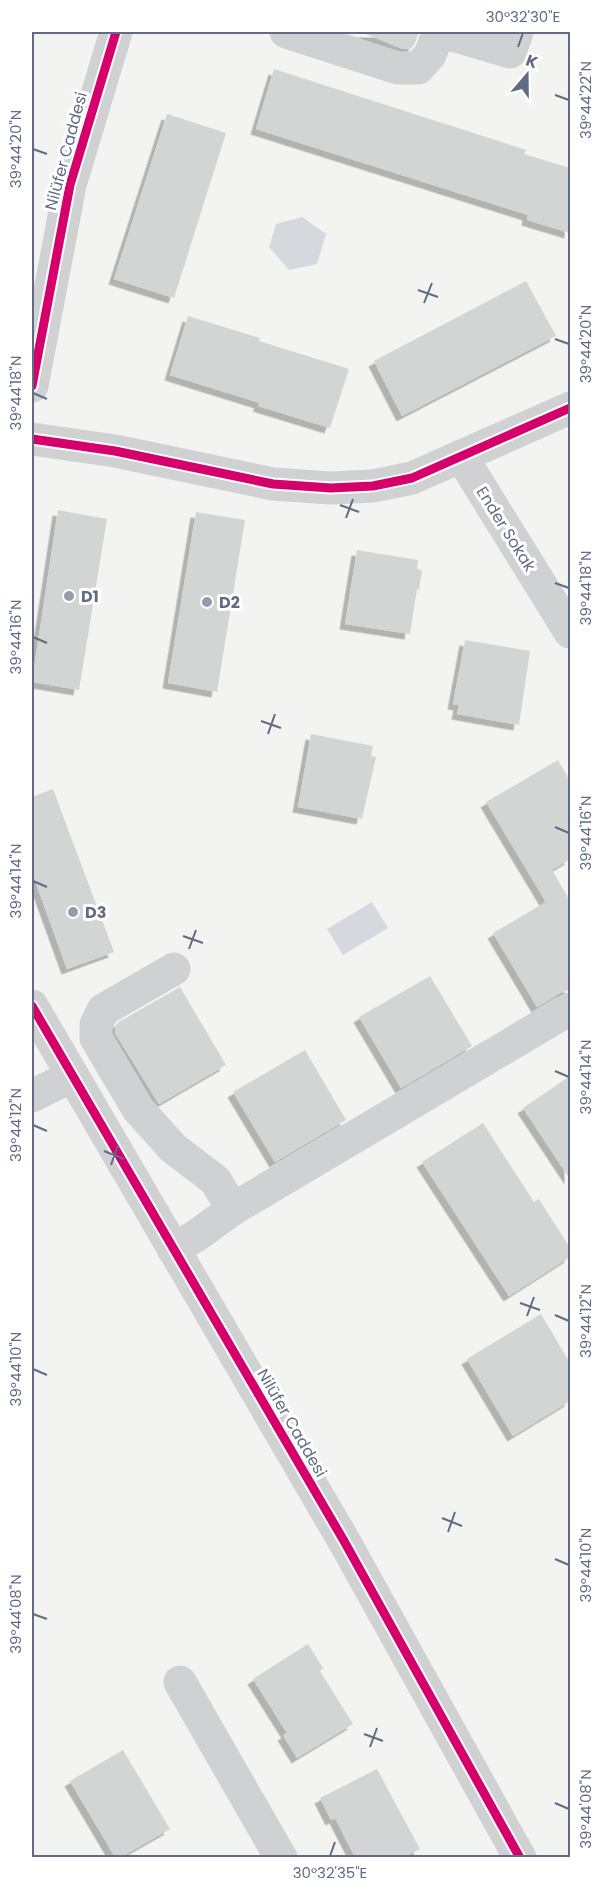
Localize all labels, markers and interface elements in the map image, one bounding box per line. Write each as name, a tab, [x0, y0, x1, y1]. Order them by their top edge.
text: 30°32'30"E	[486, 6, 560, 27]
north arrow	[497, 45, 557, 105]
text: K	[523, 49, 541, 74]
text: 39°44'22"N	[575, 61, 596, 139]
street label: Nilüfer Caddesi	[39, 89, 93, 213]
text: 39°44'20"N	[5, 110, 26, 188]
text: 39°44'20"N	[575, 305, 596, 383]
text: 39°44'18"N	[5, 356, 26, 430]
street label: Ender Sokak	[471, 482, 542, 577]
text: 39°44'18"N	[575, 551, 596, 625]
place label: D1	[81, 585, 99, 608]
marker: D1	[62, 589, 76, 603]
place label: D2	[219, 591, 240, 614]
marker: D2	[200, 595, 214, 609]
text: 39°44'16"N	[5, 600, 26, 674]
text: 39°44'16"N	[575, 796, 596, 870]
text: 39°44'14"N	[5, 844, 26, 918]
place label: D3	[85, 901, 106, 924]
marker: D3	[66, 905, 80, 919]
text: 39°44'14"N	[575, 1040, 596, 1114]
text: 39°44'12"N	[5, 1088, 26, 1162]
text: 39°44'12"N	[575, 1284, 596, 1358]
text: 39°44'10"N	[5, 1332, 26, 1406]
street label: Nilüfer Caddesi	[252, 1365, 332, 1481]
text: 39°44'10"N	[575, 1528, 596, 1602]
text: 39°44'08"N	[5, 1574, 26, 1654]
text: 39°44'08"N	[575, 1769, 596, 1849]
text: 30°32'35"E	[293, 1862, 367, 1883]

